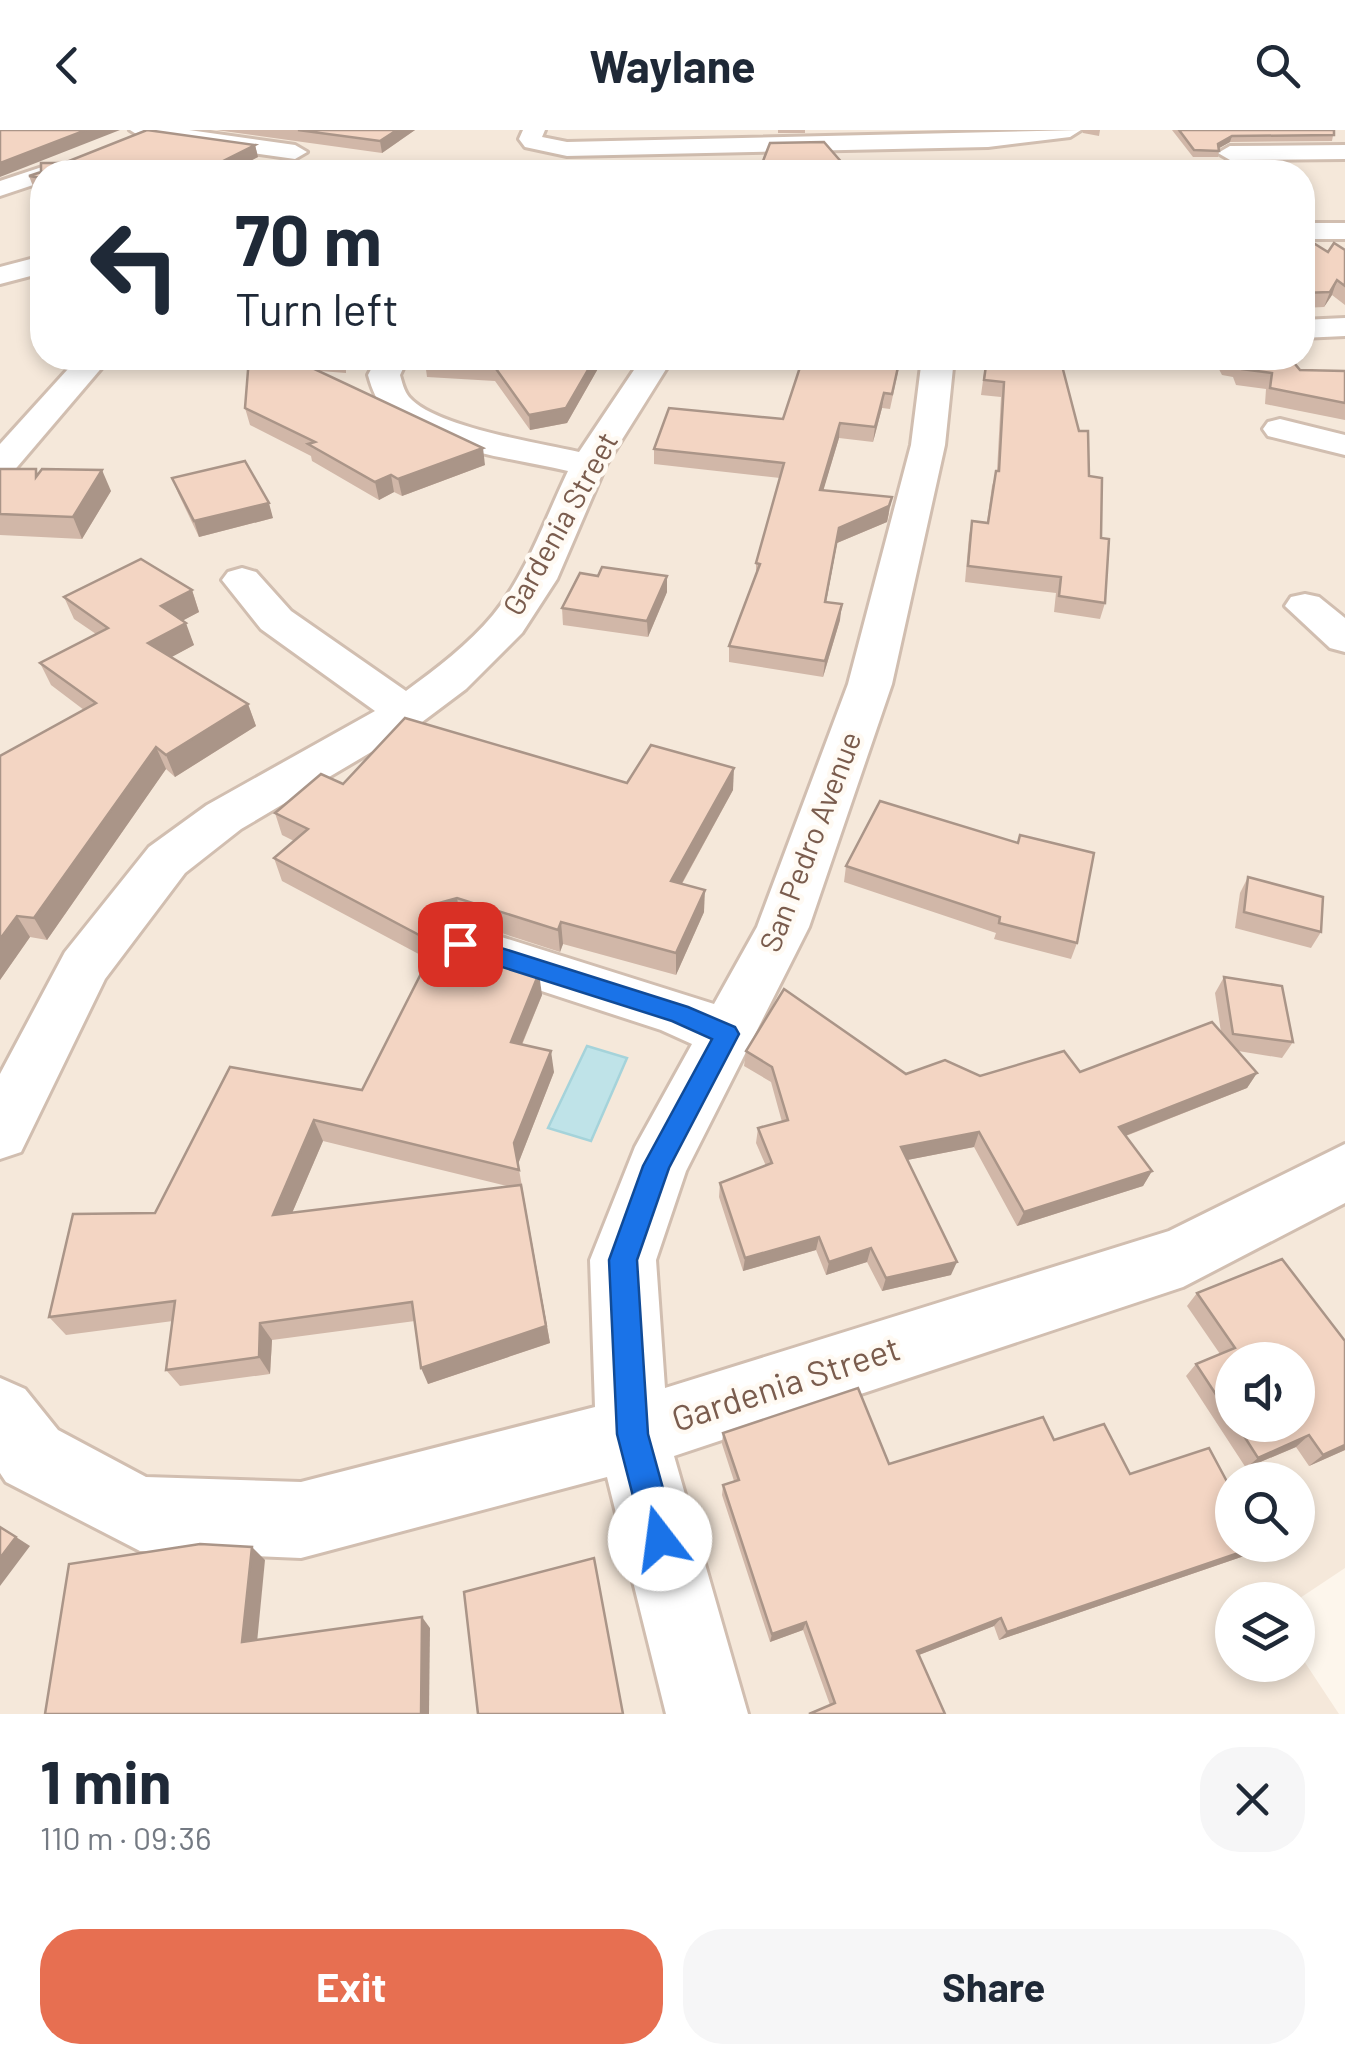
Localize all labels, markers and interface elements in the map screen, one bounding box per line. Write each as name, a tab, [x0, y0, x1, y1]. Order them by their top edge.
icon: back	[40, 38, 95, 93]
text: Waylane	[589, 38, 756, 92]
icon: search	[1250, 38, 1305, 93]
text: 70 m	[235, 196, 382, 280]
icon: left	[70, 200, 200, 330]
text: Turn left	[235, 281, 399, 335]
street label: Gardenia Street	[494, 425, 624, 621]
street label: San Pedro Avenue	[751, 726, 868, 957]
pin	[418, 902, 503, 987]
icon: arrive	[433, 917, 488, 972]
street label: Gardenia Street	[666, 1325, 905, 1439]
map controls	[1215, 1342, 1315, 1682]
button: sound	[1215, 1342, 1315, 1442]
button: search	[1215, 1462, 1315, 1562]
position arrow	[608, 1487, 712, 1591]
button: layers	[1215, 1582, 1315, 1682]
text: 1 min	[40, 1744, 171, 1816]
button: close	[1200, 1747, 1305, 1852]
text: 110 m · 09:36	[40, 1818, 212, 1856]
button: Exit	[40, 1929, 663, 2044]
button: Share	[683, 1929, 1305, 2044]

